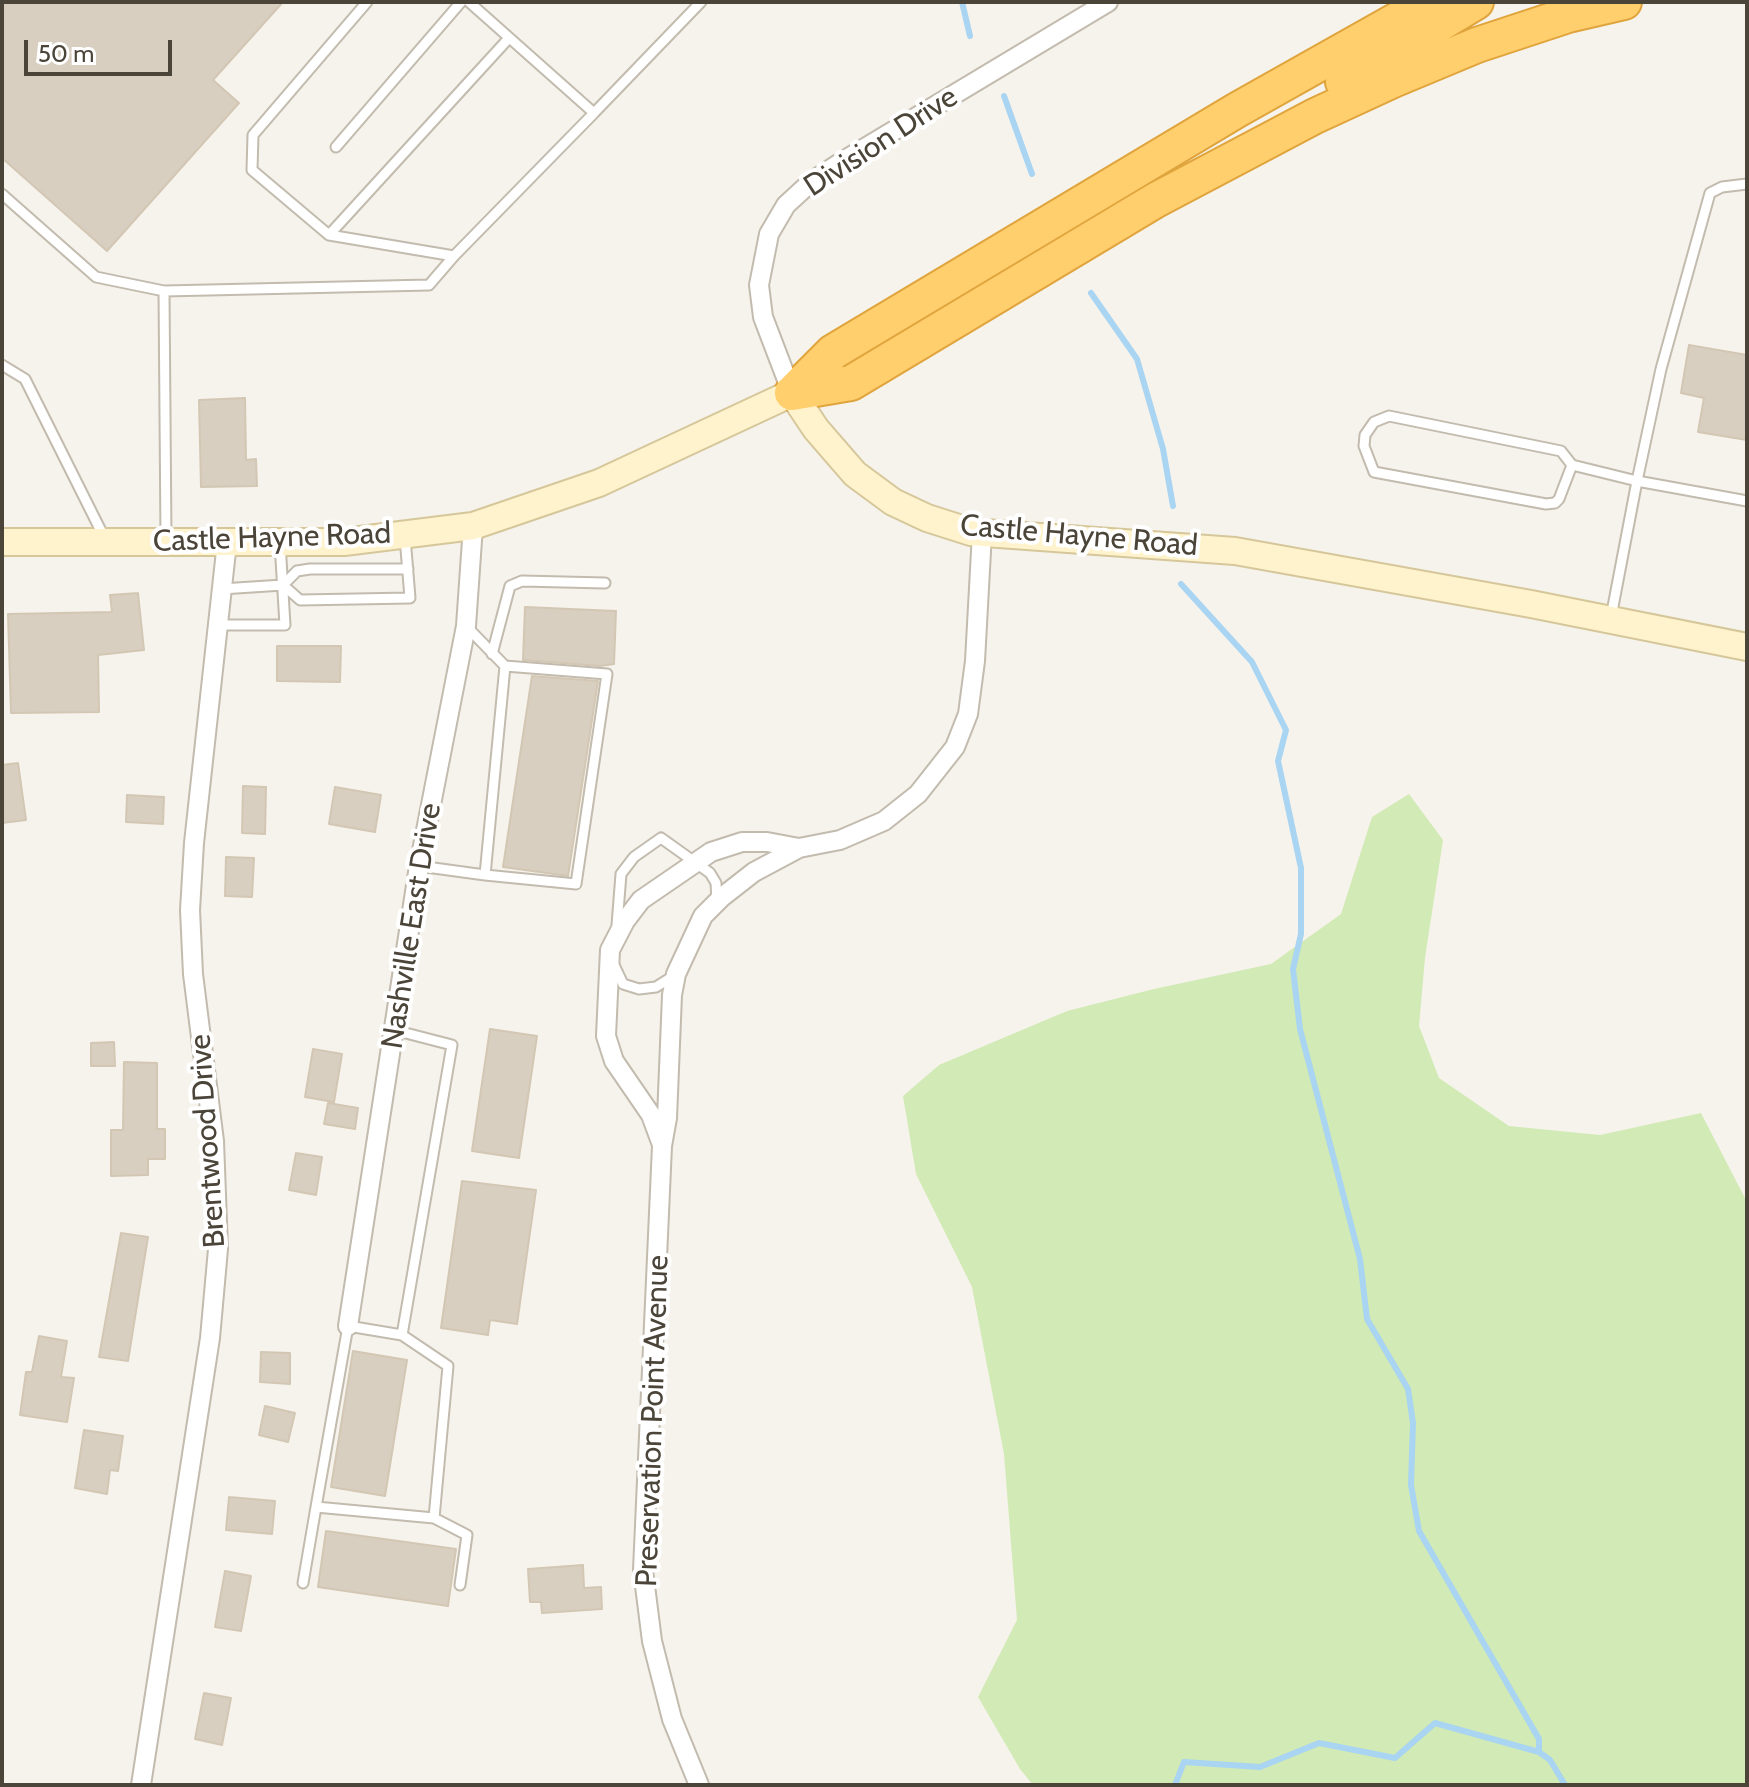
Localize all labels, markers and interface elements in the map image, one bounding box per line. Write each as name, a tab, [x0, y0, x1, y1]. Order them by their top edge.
scale bar	[28, 24, 176, 74]
text: 50 m	[38, 39, 94, 68]
street label: Division Drive	[798, 79, 964, 205]
street label: Castle Hayne Road	[959, 508, 1199, 564]
street label: Castle Hayne Road	[152, 516, 392, 560]
street label: Nashville East Drive	[375, 801, 449, 1051]
street label: Brentwood Drive	[183, 1033, 233, 1249]
street label: Preservation Point Avenue	[629, 1254, 677, 1588]

